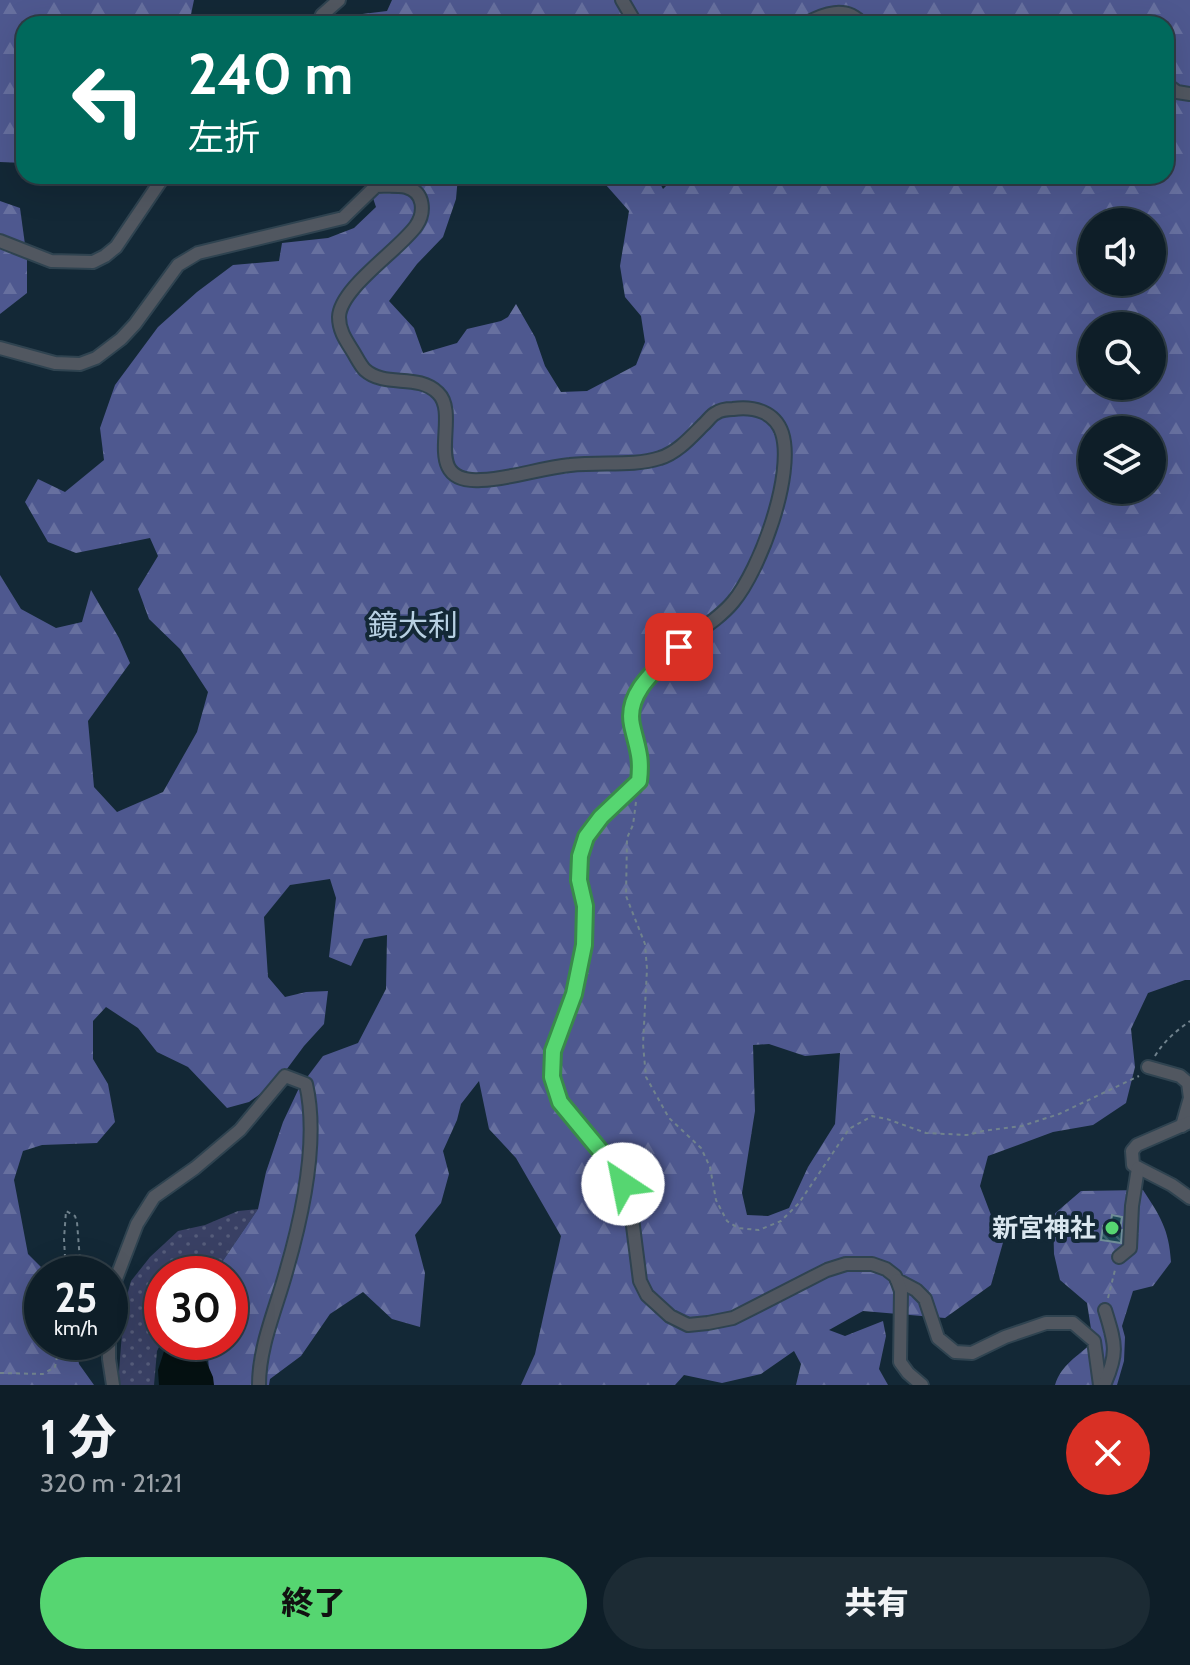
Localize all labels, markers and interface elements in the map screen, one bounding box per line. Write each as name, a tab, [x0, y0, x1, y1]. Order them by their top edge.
text: 240 m	[188, 40, 353, 108]
icon: left	[56, 48, 160, 152]
text: 左折	[188, 115, 260, 159]
map controls	[1078, 208, 1166, 504]
button: sound	[1078, 208, 1166, 296]
button: search	[1078, 312, 1166, 400]
button: layers	[1078, 416, 1166, 504]
district label: 鏡大利	[368, 607, 458, 644]
pin	[645, 613, 713, 681]
icon: arrive	[657, 625, 701, 669]
position arrow	[581, 1142, 665, 1226]
place label: 新宮神社	[992, 1212, 1096, 1244]
marker: 新宮神社	[1103, 1219, 1121, 1237]
speed limit sign: 30	[144, 1256, 248, 1360]
text: 25	[55, 1273, 97, 1322]
text: km/h	[54, 1316, 98, 1340]
text: 1 分	[40, 1408, 117, 1466]
button: close	[1066, 1411, 1150, 1495]
text: 320 m · 21:21	[40, 1467, 182, 1499]
button: 終了	[40, 1557, 587, 1649]
button: 共有	[603, 1557, 1150, 1649]

